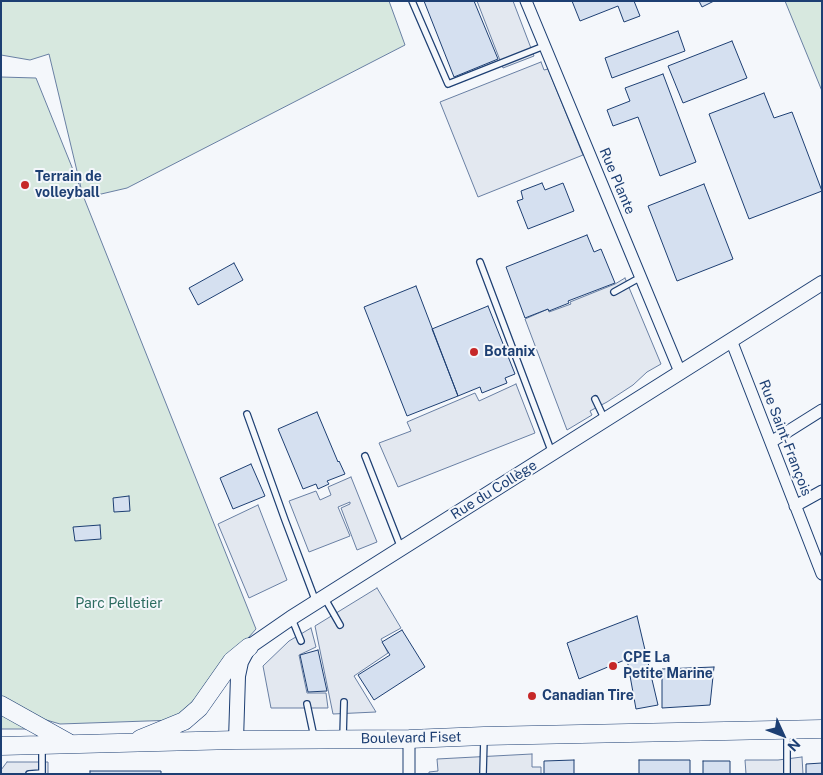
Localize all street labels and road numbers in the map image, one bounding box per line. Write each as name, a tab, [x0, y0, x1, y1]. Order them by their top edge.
street label: Rue Plante	[595, 145, 639, 217]
street label: Rue Saint-François	[755, 378, 815, 498]
street label: Rue du Collège	[448, 457, 540, 523]
street label: Boulevard Fiset	[360, 729, 462, 747]

